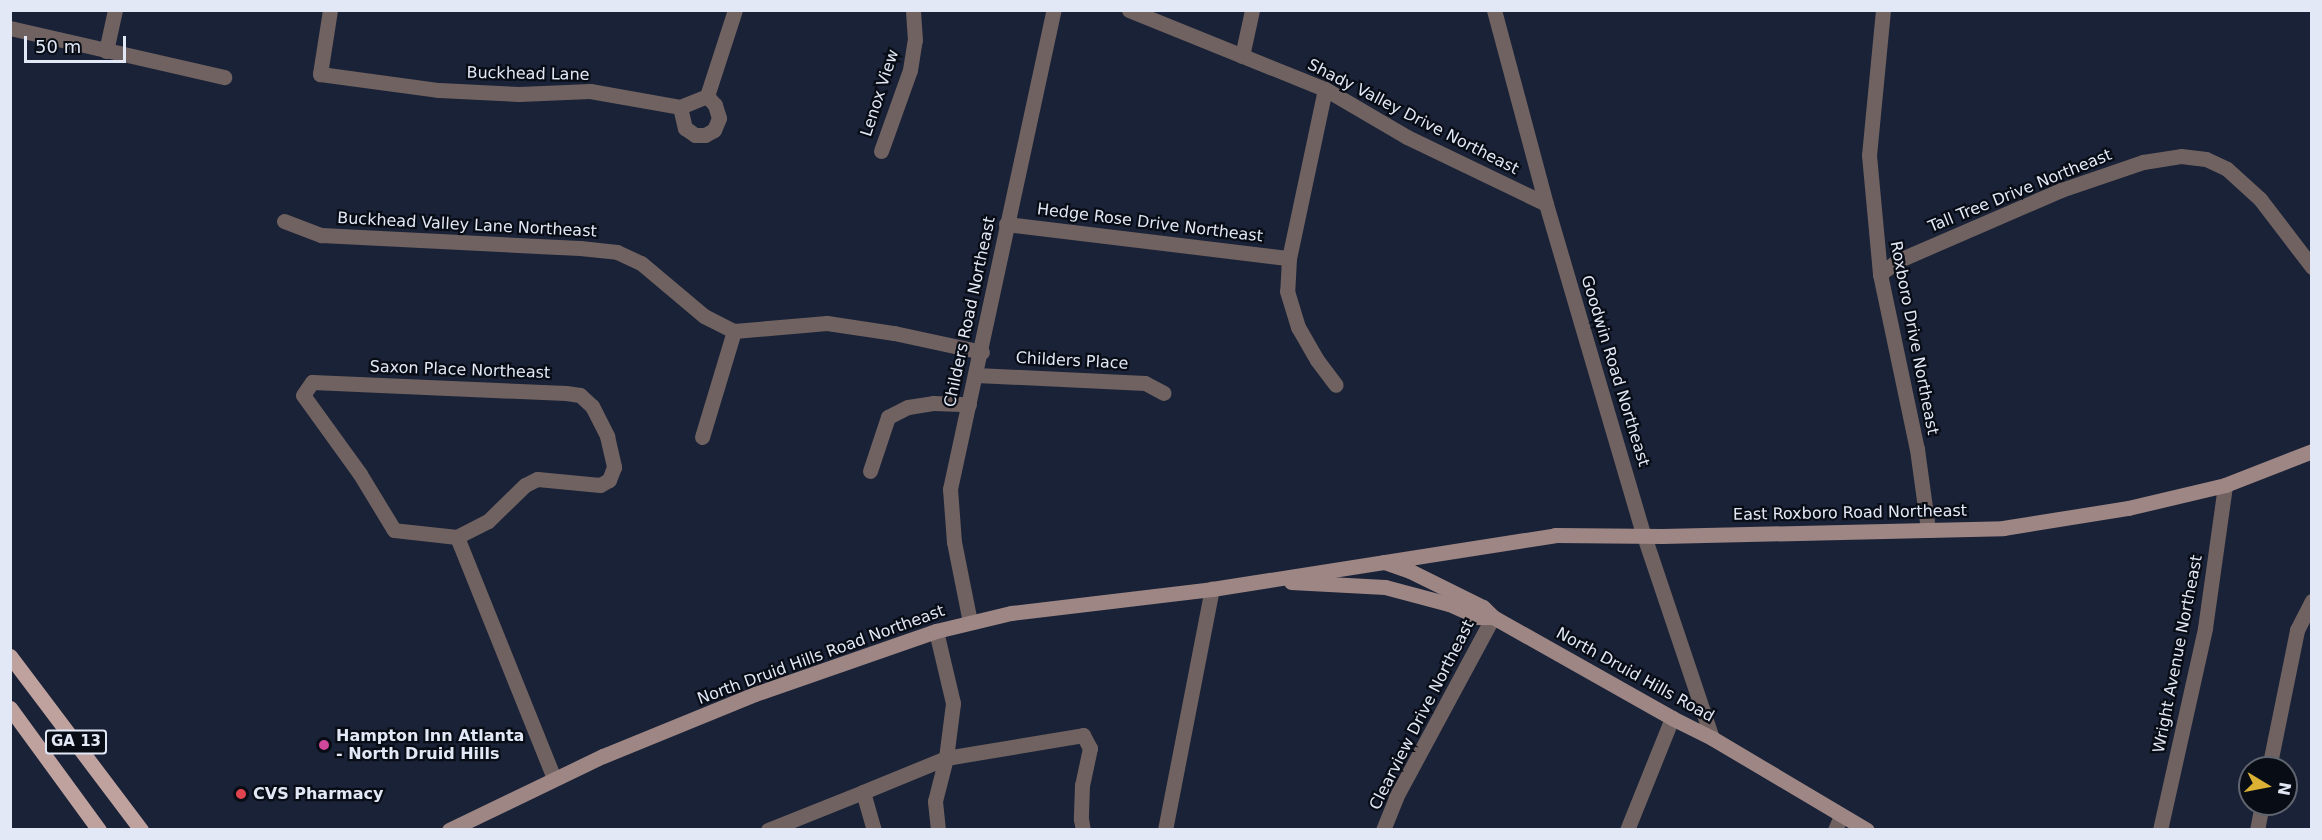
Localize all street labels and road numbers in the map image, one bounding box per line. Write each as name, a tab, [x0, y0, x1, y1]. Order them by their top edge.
street label: Lenox View	[857, 47, 903, 139]
street label: Shady Valley Drive Northeast	[1304, 55, 1522, 179]
street label: Buckhead Lane	[466, 63, 590, 85]
street label: Tall Tree Drive Northeast	[1926, 145, 2114, 237]
street label: Hedge Rose Drive Northeast	[1036, 200, 1264, 246]
street label: Buckhead Valley Lane Northeast	[337, 209, 597, 241]
street label: Childers Road Northeast	[940, 215, 1000, 409]
street label: Roxboro Drive Northeast	[1886, 239, 1942, 437]
street label: Goodwin Road Northeast	[1577, 273, 1653, 469]
street label: Childers Place	[1015, 348, 1129, 374]
street label: Saxon Place Northeast	[369, 357, 551, 383]
street label: East Roxboro Road Northeast	[1733, 501, 1967, 525]
street label: Wright Avenue Northeast	[2149, 553, 2207, 755]
street label: North Druid Hills Road Northeast	[695, 601, 947, 709]
street label: Clearview Drive Northeast	[1366, 617, 1478, 813]
street label: North Druid Hills Road	[1553, 624, 1717, 726]
road number: GA 13	[44, 730, 107, 754]

